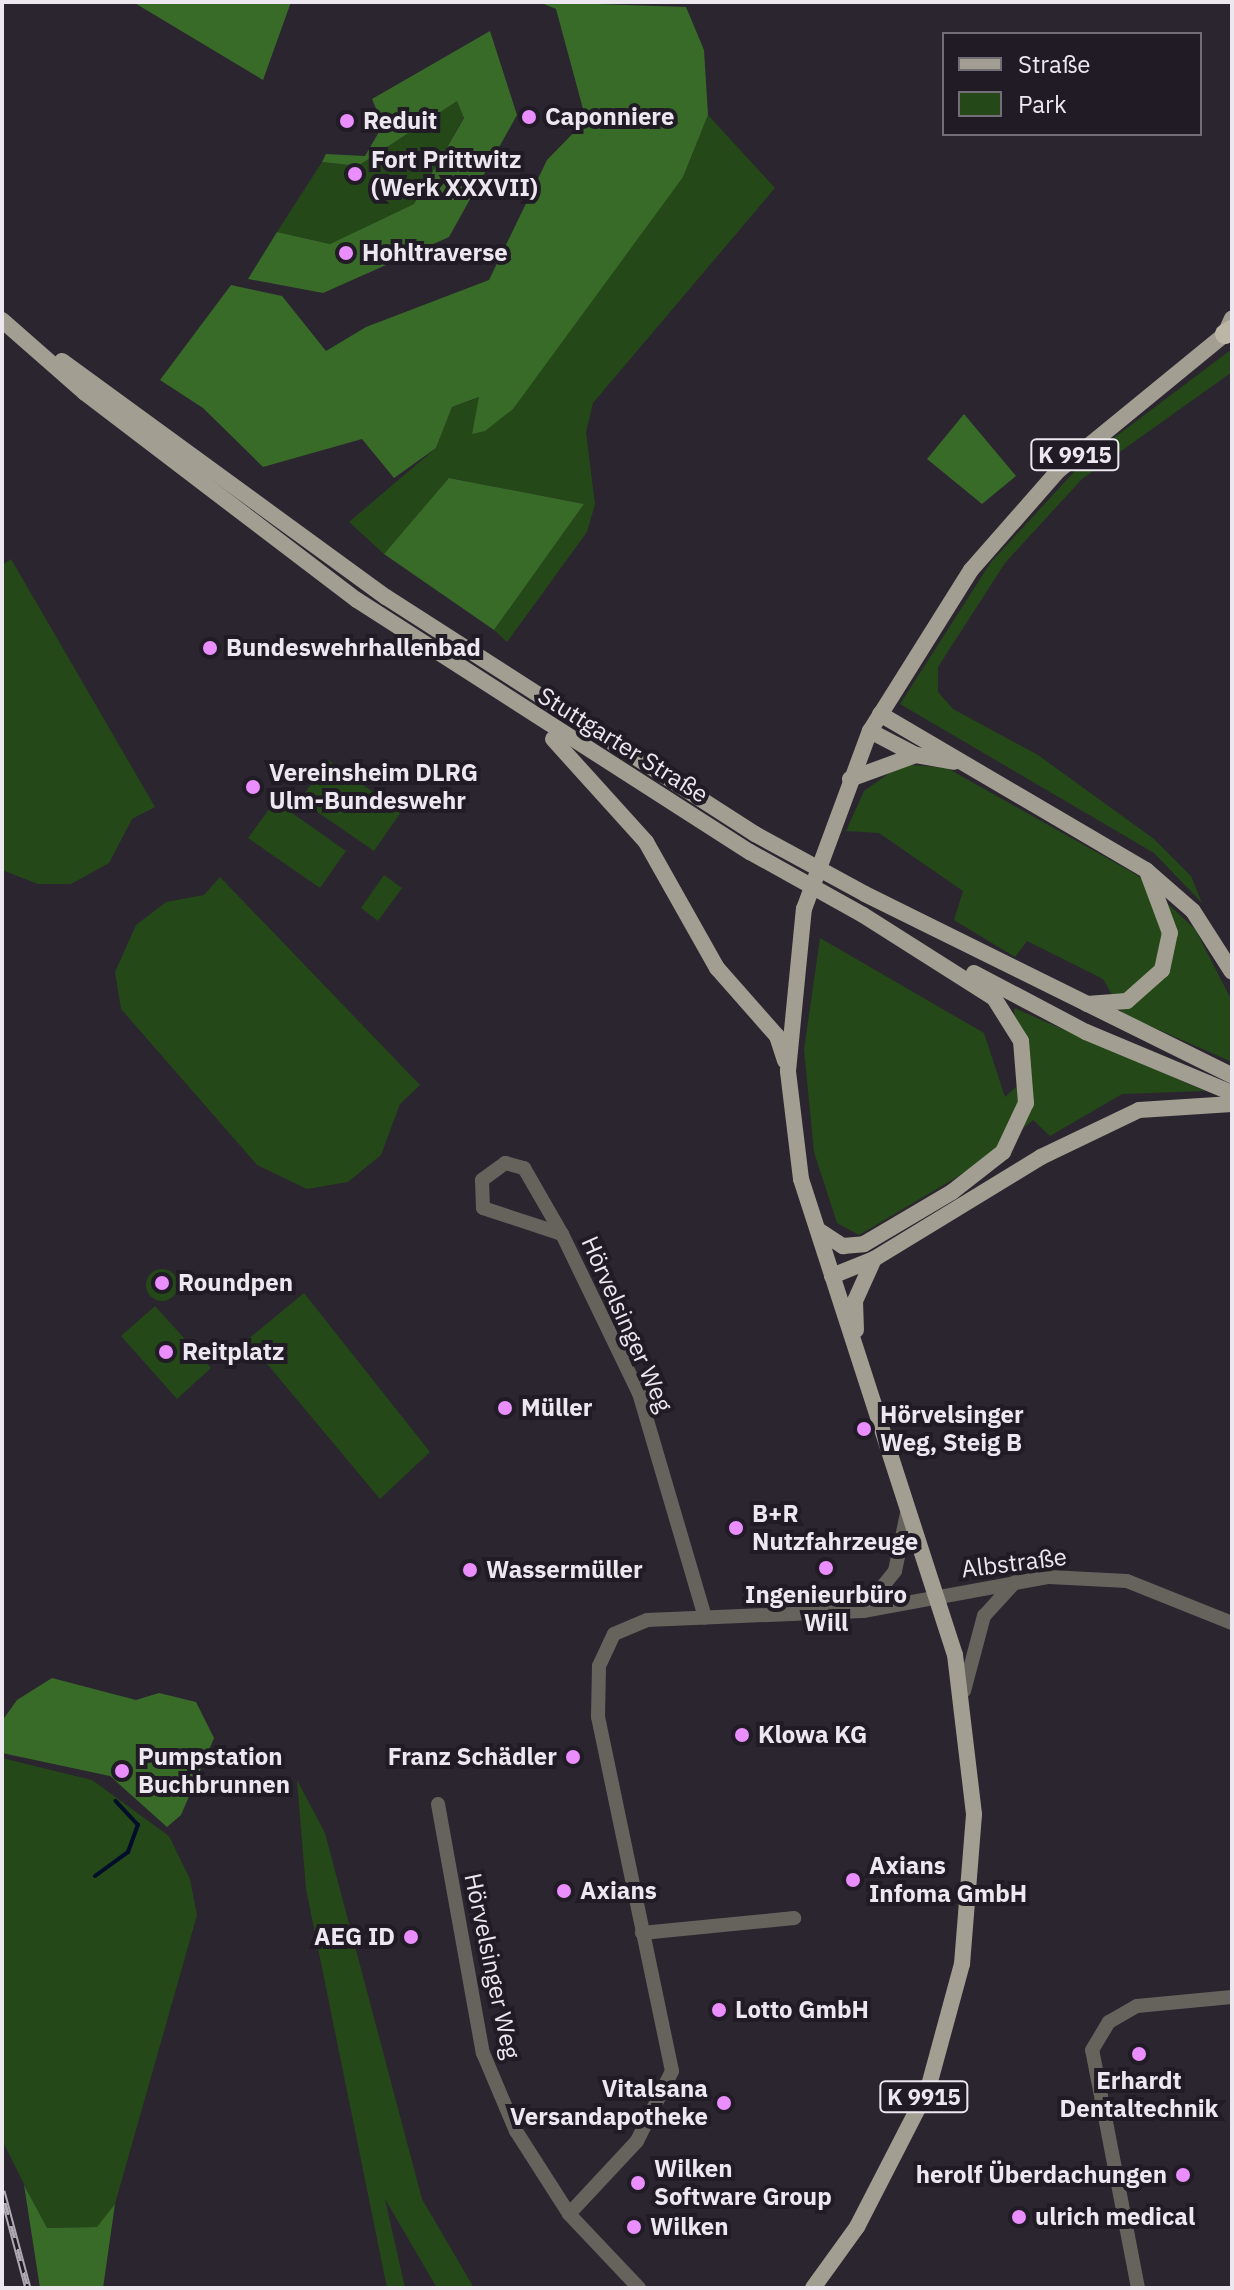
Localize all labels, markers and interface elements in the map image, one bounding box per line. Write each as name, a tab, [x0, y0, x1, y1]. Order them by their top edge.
legend	[942, 32, 1202, 136]
text: Straße	[1018, 48, 1090, 80]
text: Park	[1018, 88, 1067, 120]
place label: Caponniere	[545, 103, 674, 131]
place label: Reduit	[363, 107, 437, 135]
marker: Caponniere	[520, 108, 538, 126]
marker: Reduit	[338, 112, 356, 130]
place label: Fort Prittwitz (Werk XXXVII)	[371, 146, 538, 202]
marker: Fort Prittwitz (Werk XXXVII)	[346, 165, 364, 183]
place label: Hohltraverse	[362, 239, 508, 267]
marker: Hohltraverse	[337, 244, 355, 262]
road number: K 9915	[1029, 437, 1121, 473]
place label: Bundeswehrhallenbad	[226, 634, 481, 662]
marker: Bundeswehrhallenbad	[201, 639, 219, 657]
street label: Stuttgarter Straße	[533, 681, 713, 809]
place label: Vereinsheim DLRG Ulm-Bundeswehr	[269, 759, 478, 815]
marker: Vereinsheim DLRG Ulm-Bundeswehr	[244, 778, 262, 796]
street label: Hörvelsinger Weg	[575, 1232, 679, 1416]
place label: Roundpen	[178, 1269, 293, 1297]
marker: Roundpen	[153, 1274, 171, 1292]
place label: Reitplatz	[182, 1338, 284, 1366]
marker: Reitplatz	[157, 1343, 175, 1361]
place label: Müller	[521, 1394, 592, 1422]
marker: Müller	[496, 1399, 514, 1417]
place label: Hörvelsinger Weg, Steig B	[880, 1401, 1024, 1457]
marker: Hörvelsinger Weg, Steig B	[855, 1420, 873, 1438]
place label: B+R Nutzfahrzeuge	[752, 1500, 918, 1556]
marker: B+R Nutzfahrzeuge	[727, 1519, 745, 1537]
street label: Albstraße	[960, 1542, 1068, 1584]
place label: Wassermüller	[486, 1556, 643, 1584]
marker: Ingenieurbüro Will	[817, 1559, 835, 1577]
marker: Wassermüller	[461, 1561, 479, 1579]
place label: Ingenieurbüro Will	[745, 1581, 907, 1637]
place label: Klowa KG	[758, 1721, 867, 1749]
marker: Klowa KG	[733, 1726, 751, 1744]
place label: Pumpstation Buchbrunnen	[138, 1743, 290, 1799]
place label: Franz Schädler	[388, 1743, 557, 1771]
marker: Franz Schädler	[564, 1748, 582, 1766]
marker: Pumpstation Buchbrunnen	[113, 1762, 131, 1780]
place label: Axians Infoma GmbH	[869, 1852, 1027, 1908]
street label: Hörvelsinger Weg	[458, 1871, 526, 2061]
marker: Axians Infoma GmbH	[844, 1871, 862, 1889]
place label: Axians	[580, 1877, 657, 1905]
marker: Axians	[555, 1882, 573, 1900]
place label: AEG ID	[314, 1923, 395, 1951]
marker: AEG ID	[402, 1928, 420, 1946]
place label: Lotto GmbH	[735, 1996, 869, 2024]
marker: Lotto GmbH	[710, 2001, 728, 2019]
marker: Erhardt Dentaltechnik	[1130, 2045, 1148, 2063]
place label: Erhardt Dentaltechnik	[1060, 2067, 1218, 2123]
place label: Vitalsana Versandapotheke	[510, 2075, 708, 2131]
road number: K 9915	[878, 2079, 970, 2115]
marker: Vitalsana Versandapotheke	[715, 2094, 733, 2112]
place label: Wilken Software Group	[654, 2155, 832, 2211]
place label: herolf Überdachungen	[916, 2161, 1167, 2189]
marker: herolf Überdachungen	[1174, 2166, 1192, 2184]
marker: Wilken Software Group	[629, 2174, 647, 2192]
place label: ulrich medical	[1035, 2203, 1195, 2231]
marker: ulrich medical	[1010, 2208, 1028, 2226]
place label: Wilken	[650, 2213, 728, 2241]
marker: Wilken	[625, 2218, 643, 2236]

